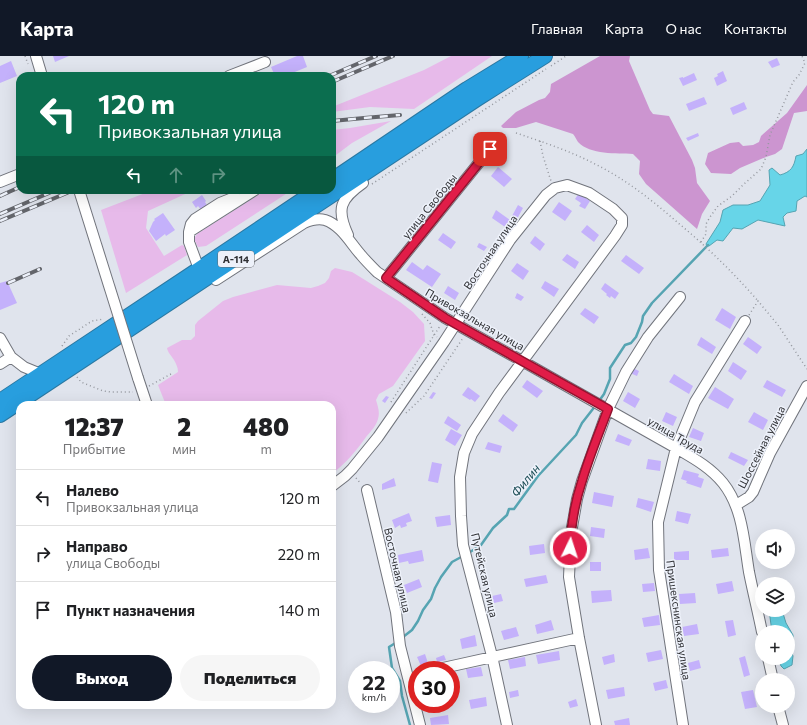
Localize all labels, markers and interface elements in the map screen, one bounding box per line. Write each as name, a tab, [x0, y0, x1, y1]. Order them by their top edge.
text: Карта	[20, 17, 73, 40]
text: Главная	[531, 20, 583, 37]
text: Карта	[605, 20, 643, 37]
text: О нас	[665, 20, 702, 37]
text: Контакты	[724, 20, 787, 37]
text: 120 m	[98, 86, 175, 120]
icon: left	[32, 88, 84, 140]
text: Привокзальная улица	[98, 120, 282, 142]
pin	[473, 132, 507, 166]
icon: arrive	[479, 138, 501, 160]
icon: left	[123, 164, 145, 186]
icon: ahead	[165, 164, 187, 186]
icon: right	[207, 164, 229, 186]
street label: улица Свободы	[399, 171, 459, 241]
street label: Восточная улица	[460, 212, 520, 292]
road number: А-114	[218, 251, 254, 267]
street label: Привокзальная улица	[423, 285, 527, 353]
street label: Шоссейная улица	[735, 404, 787, 490]
text: 12:37	[65, 412, 124, 441]
text: 2	[177, 412, 191, 441]
text: 480	[243, 412, 289, 441]
street label: улица Труда	[646, 414, 706, 456]
text: Прибытие	[63, 441, 125, 457]
text: мин	[172, 441, 196, 457]
text: m	[260, 441, 272, 457]
water label: Филин	[508, 461, 542, 499]
text: Налево	[66, 481, 119, 499]
icon: left	[32, 487, 54, 509]
text: 120 m	[280, 489, 320, 507]
text: Привокзальная улица	[66, 499, 199, 515]
street label: Восточная улица	[382, 526, 414, 614]
position arrow	[549, 527, 591, 569]
map controls	[755, 529, 795, 713]
button: sound	[755, 529, 795, 569]
street label: Путейская улица	[469, 532, 501, 618]
text: Направо	[66, 537, 128, 555]
icon: right	[32, 543, 54, 565]
text: 220 m	[278, 545, 320, 563]
text: улица Свободы	[66, 555, 160, 571]
street label: Пришекснинская улица	[664, 559, 694, 681]
button: layers	[755, 577, 795, 617]
icon: arrive	[32, 599, 54, 621]
text: Пункт назначения	[66, 601, 195, 619]
text: 140 m	[279, 601, 320, 619]
button: +	[755, 625, 795, 665]
button: Выход	[32, 655, 172, 701]
button: Поделиться	[180, 655, 320, 701]
speed limit sign: 30	[408, 661, 460, 713]
text: 22	[363, 670, 385, 694]
button: −	[755, 673, 795, 713]
text: km/h	[362, 691, 386, 703]

